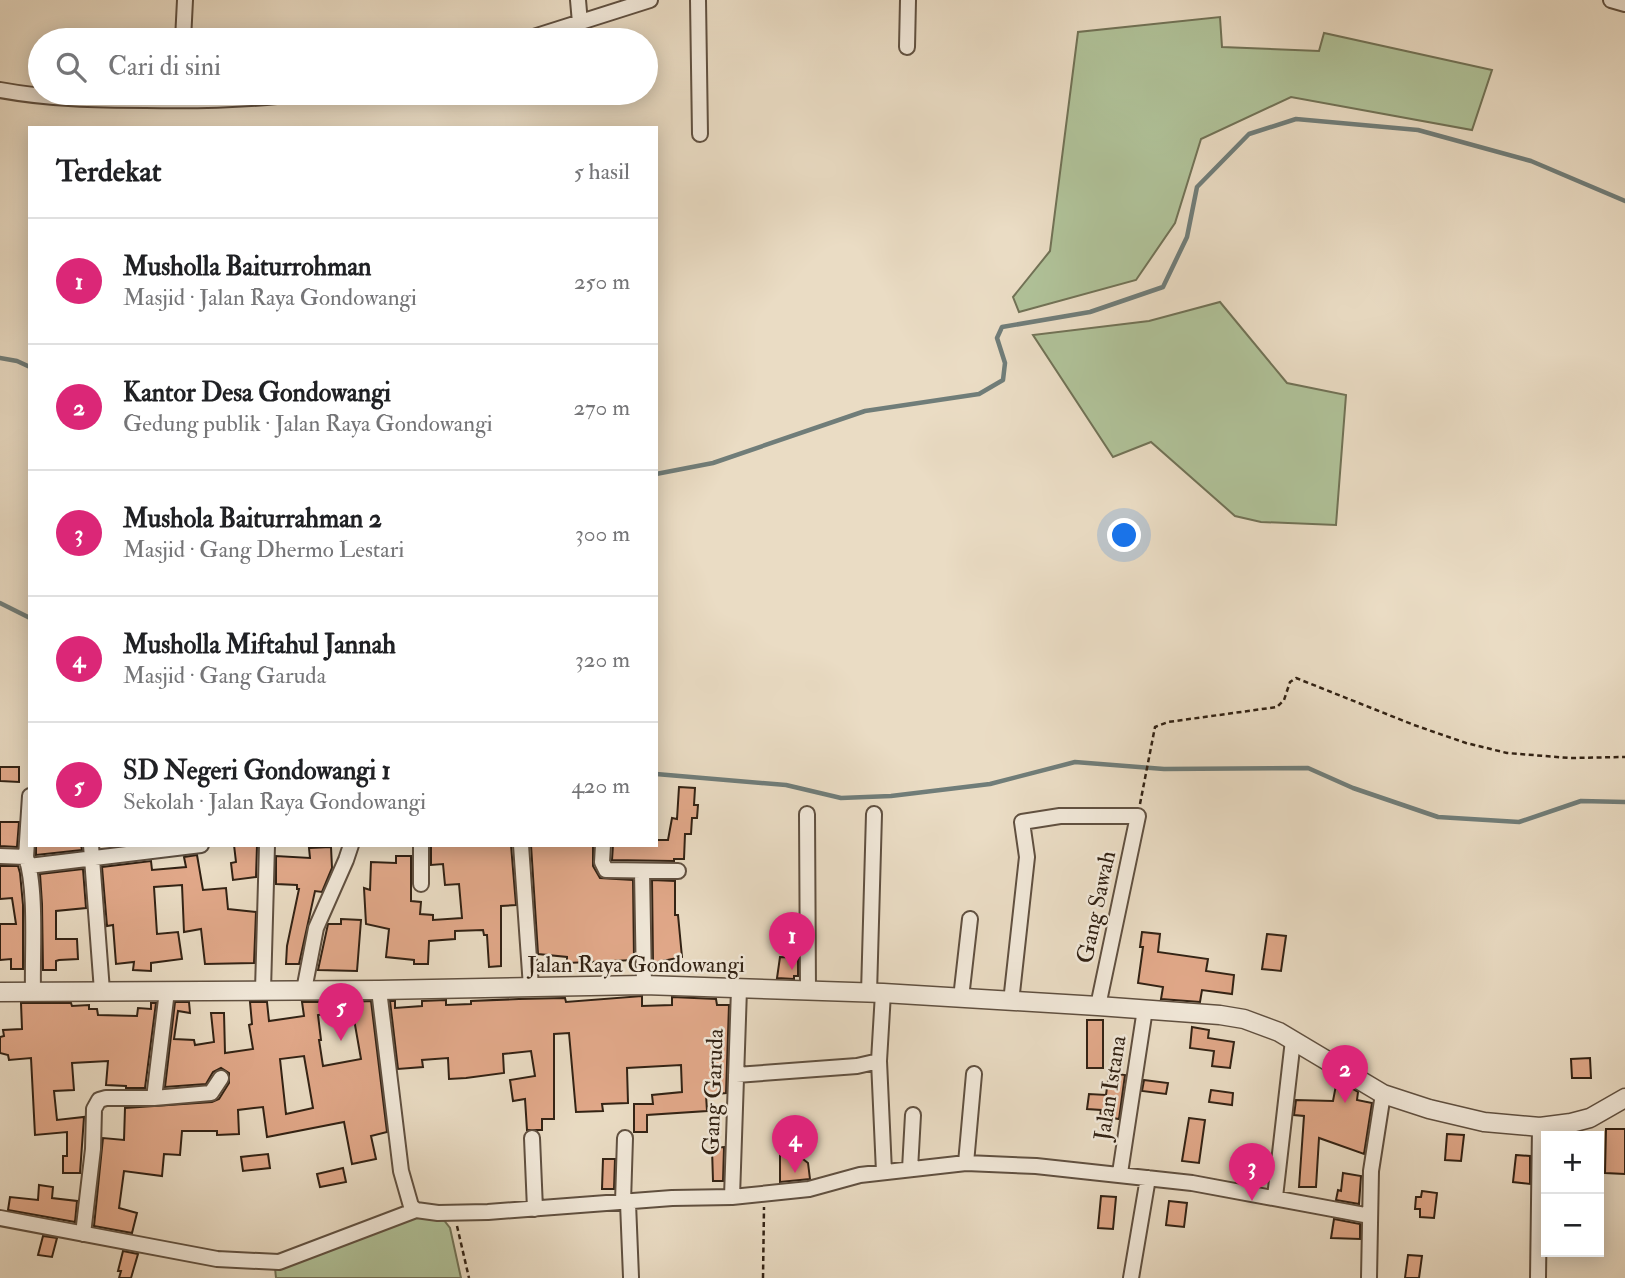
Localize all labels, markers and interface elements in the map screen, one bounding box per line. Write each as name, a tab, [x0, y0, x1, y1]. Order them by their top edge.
search box	[28, 28, 658, 105]
icon: search	[52, 48, 90, 86]
text: Cari di sini	[108, 51, 221, 83]
text: Terdekat	[56, 153, 161, 190]
text: 5 hasil	[574, 157, 630, 186]
text: Musholla Baiturrohman	[123, 251, 372, 283]
text: 1	[75, 267, 83, 296]
text: 250 m	[574, 267, 630, 296]
text: Masjid · Jalan Raya Gondowangi	[123, 283, 417, 312]
text: Kantor Desa Gondowangi	[123, 377, 391, 409]
text: 2	[73, 393, 85, 422]
text: 270 m	[573, 393, 630, 422]
text: Gedung publik · Jalan Raya Gondowangi	[123, 409, 493, 438]
text: Mushola Baiturrahman 2	[123, 503, 382, 535]
your location	[1107, 518, 1141, 552]
text: 3	[75, 519, 83, 548]
text: 300 m	[575, 519, 630, 548]
text: Masjid · Gang Dhermo Lestari	[123, 535, 404, 564]
text: Musholla Miftahul Jannah	[123, 629, 396, 661]
text: 4	[73, 645, 85, 674]
text: 320 m	[575, 645, 630, 674]
text: Masjid · Gang Garuda	[123, 661, 326, 690]
text: SD Negeri Gondowangi 1	[123, 755, 391, 787]
text: 5	[74, 771, 84, 800]
text: 420 m	[571, 771, 630, 800]
text: Sekolah · Jalan Raya Gondowangi	[123, 787, 426, 816]
street label: Gang Sawah	[1070, 848, 1122, 966]
pin: 1	[769, 912, 815, 970]
street label: Jalan Raya Gondowangi	[526, 950, 745, 979]
pin: 5	[318, 983, 364, 1041]
street label: Gang Garuda	[696, 1028, 730, 1156]
street label: Jalan Istana	[1087, 1033, 1133, 1143]
pin: 2	[1322, 1045, 1368, 1103]
pin: 4	[772, 1115, 818, 1173]
map controls	[1541, 1131, 1604, 1257]
button: +	[1541, 1131, 1604, 1194]
pin: 3	[1229, 1143, 1275, 1201]
button: −	[1541, 1194, 1604, 1257]

